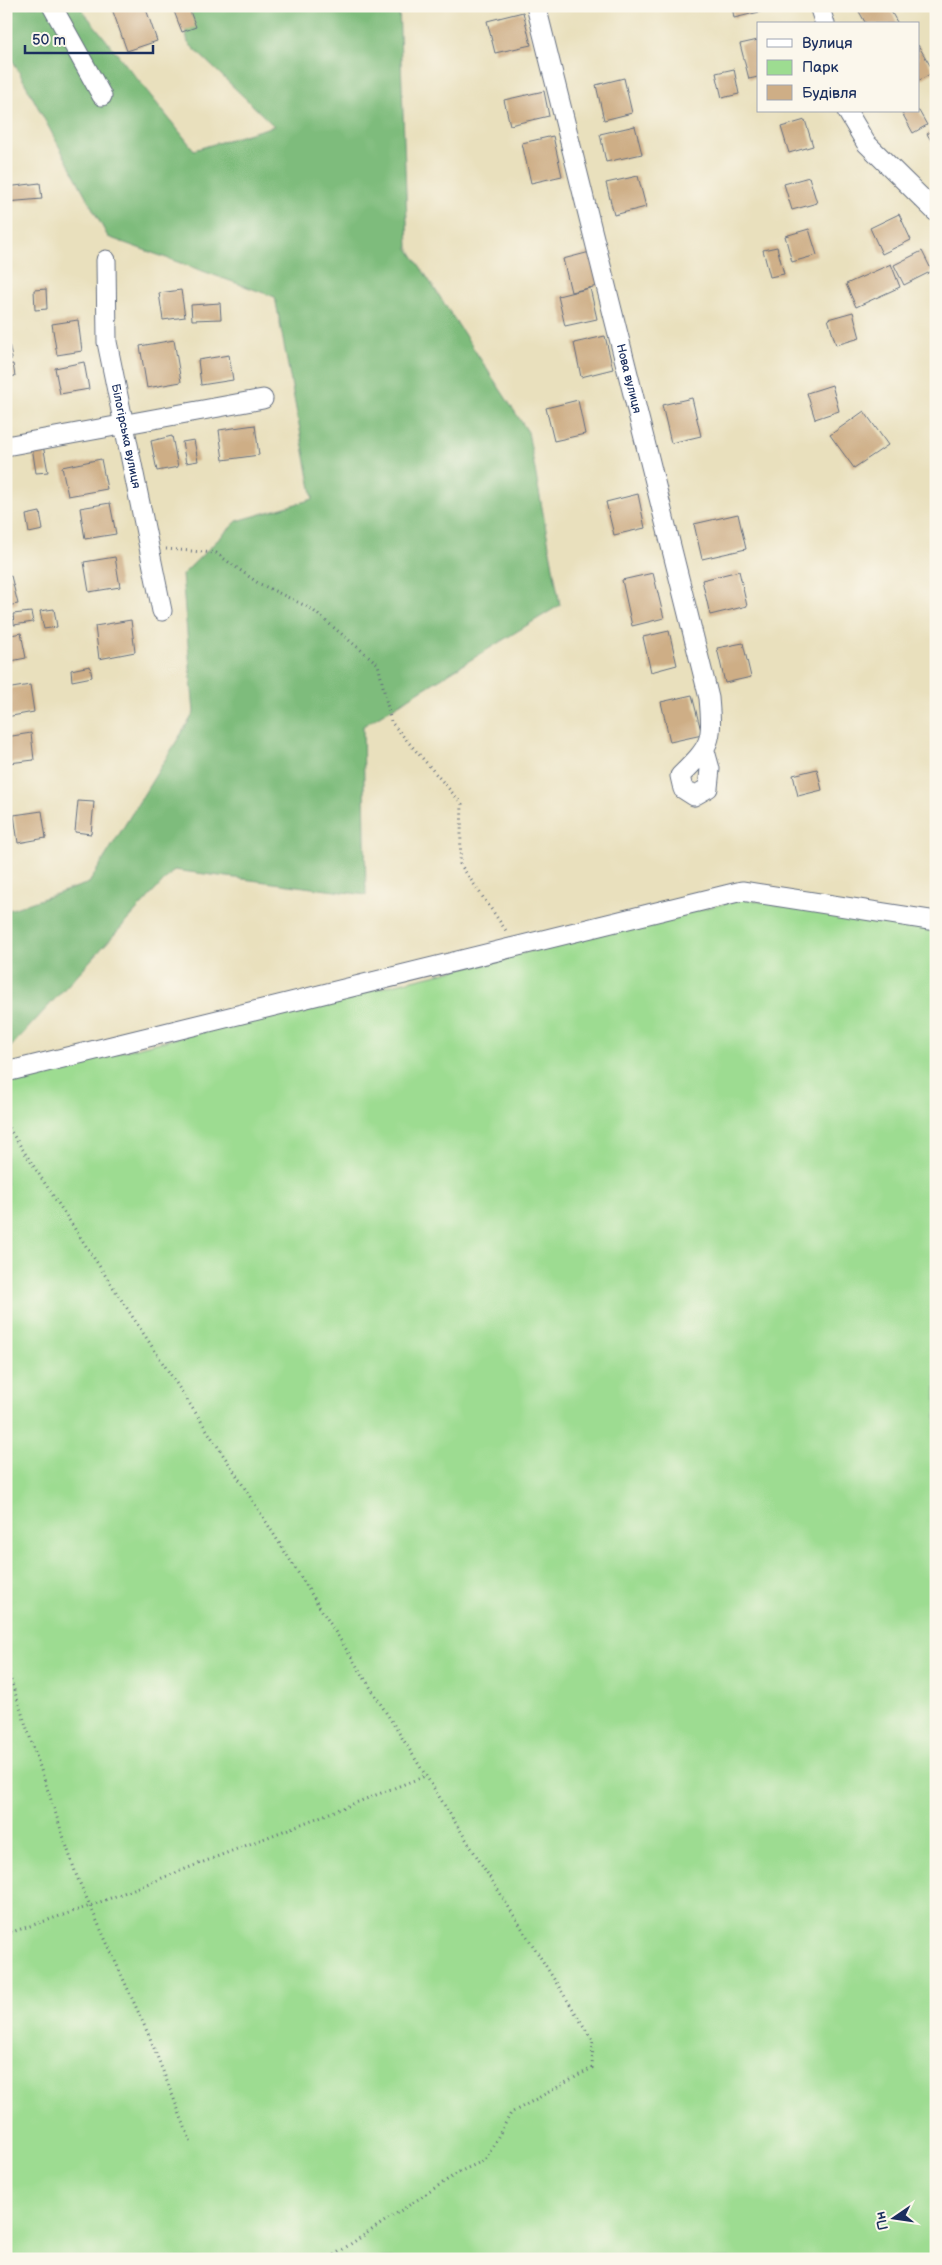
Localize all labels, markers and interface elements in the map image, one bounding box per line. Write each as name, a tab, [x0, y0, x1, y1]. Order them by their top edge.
scale bar	[25, 22, 152, 54]
legend	[757, 22, 920, 112]
text: 50 m	[32, 31, 66, 50]
text: Вулиця	[802, 34, 853, 53]
text: Парк	[802, 58, 839, 77]
text: Будівля	[802, 84, 857, 103]
street label: Нова вулиця	[613, 342, 645, 415]
street label: Білогірська вулиця	[108, 382, 144, 490]
north arrow	[870, 2192, 920, 2242]
text: Пн	[871, 2210, 892, 2232]

